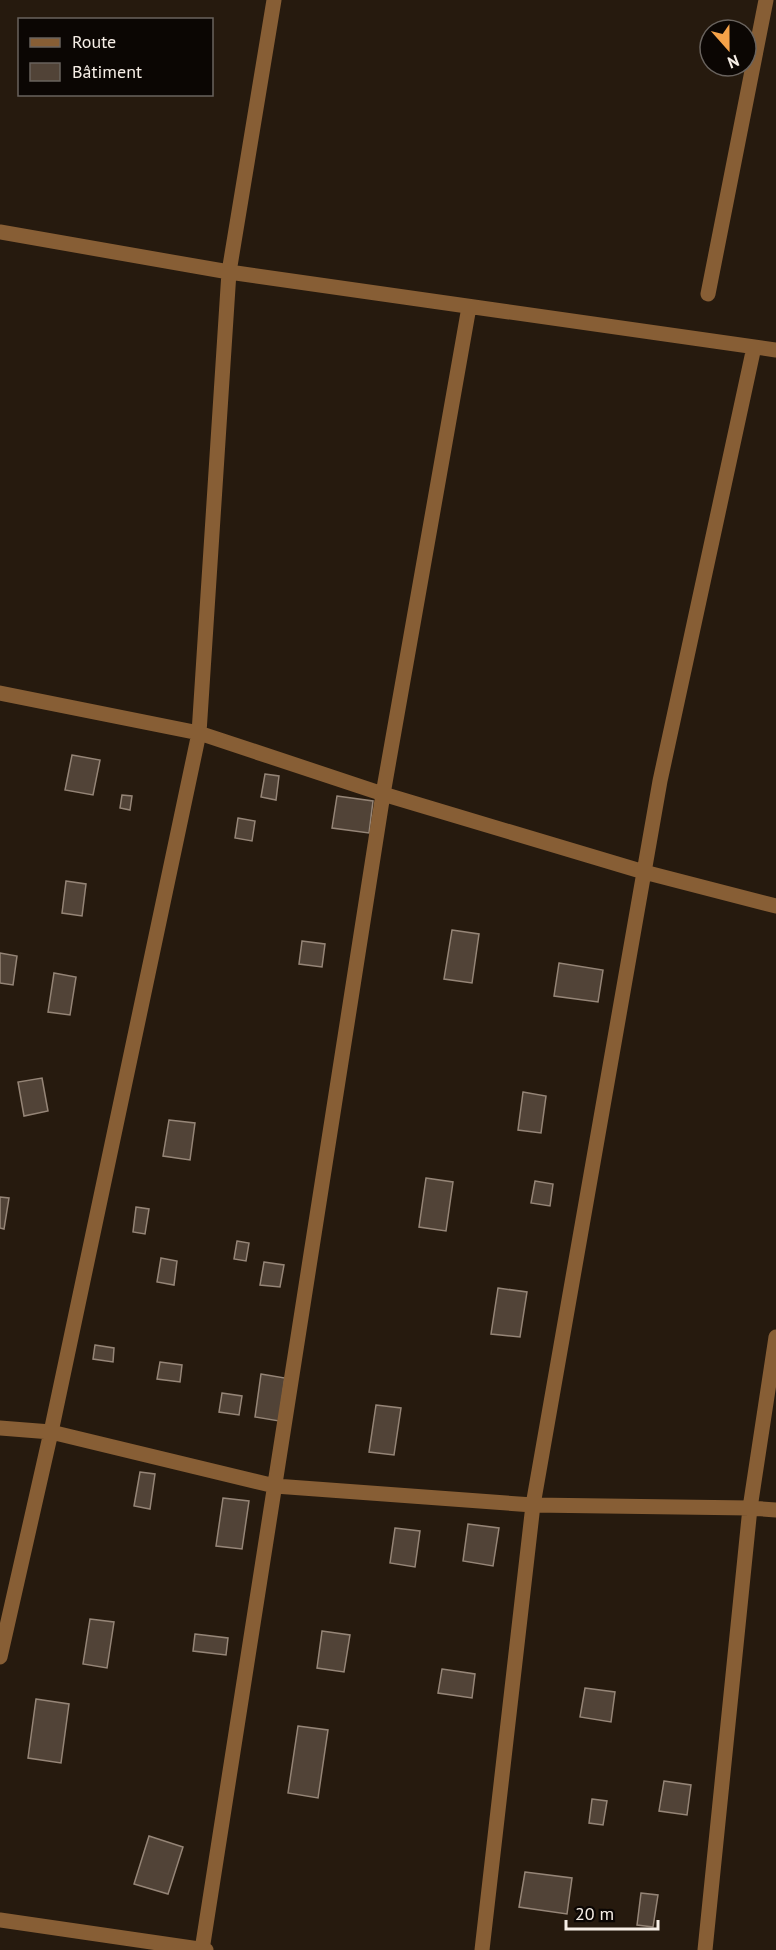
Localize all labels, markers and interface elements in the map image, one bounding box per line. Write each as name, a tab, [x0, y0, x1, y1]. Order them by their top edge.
legend	[18, 18, 213, 96]
north arrow	[698, 18, 758, 78]
text: Route	[72, 30, 116, 53]
text: N	[725, 51, 742, 73]
text: Bâtiment	[72, 60, 142, 83]
scale bar	[566, 1893, 658, 1931]
text: 20 m	[575, 1902, 614, 1925]

